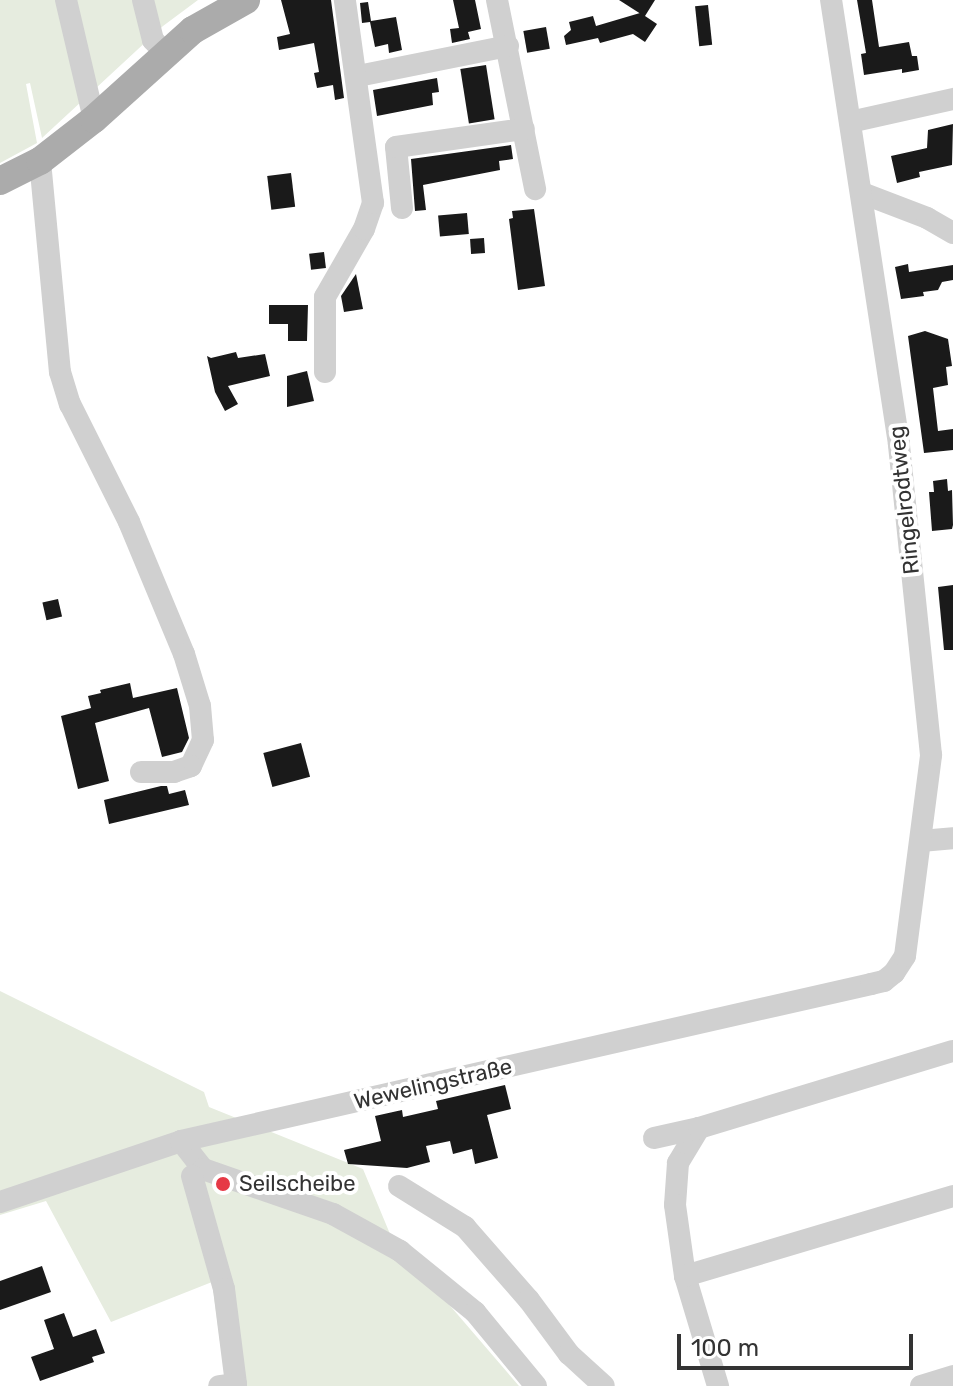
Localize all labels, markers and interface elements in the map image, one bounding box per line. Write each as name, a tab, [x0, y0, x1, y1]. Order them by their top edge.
street label: Ringelrodtweg	[883, 424, 925, 576]
street label: Wewelingstraße	[351, 1053, 515, 1115]
place label: Seilscheibe	[239, 1171, 355, 1197]
marker: Seilscheibe	[214, 1175, 232, 1193]
scale bar	[681, 1318, 917, 1368]
text: 100 m	[691, 1334, 759, 1362]

